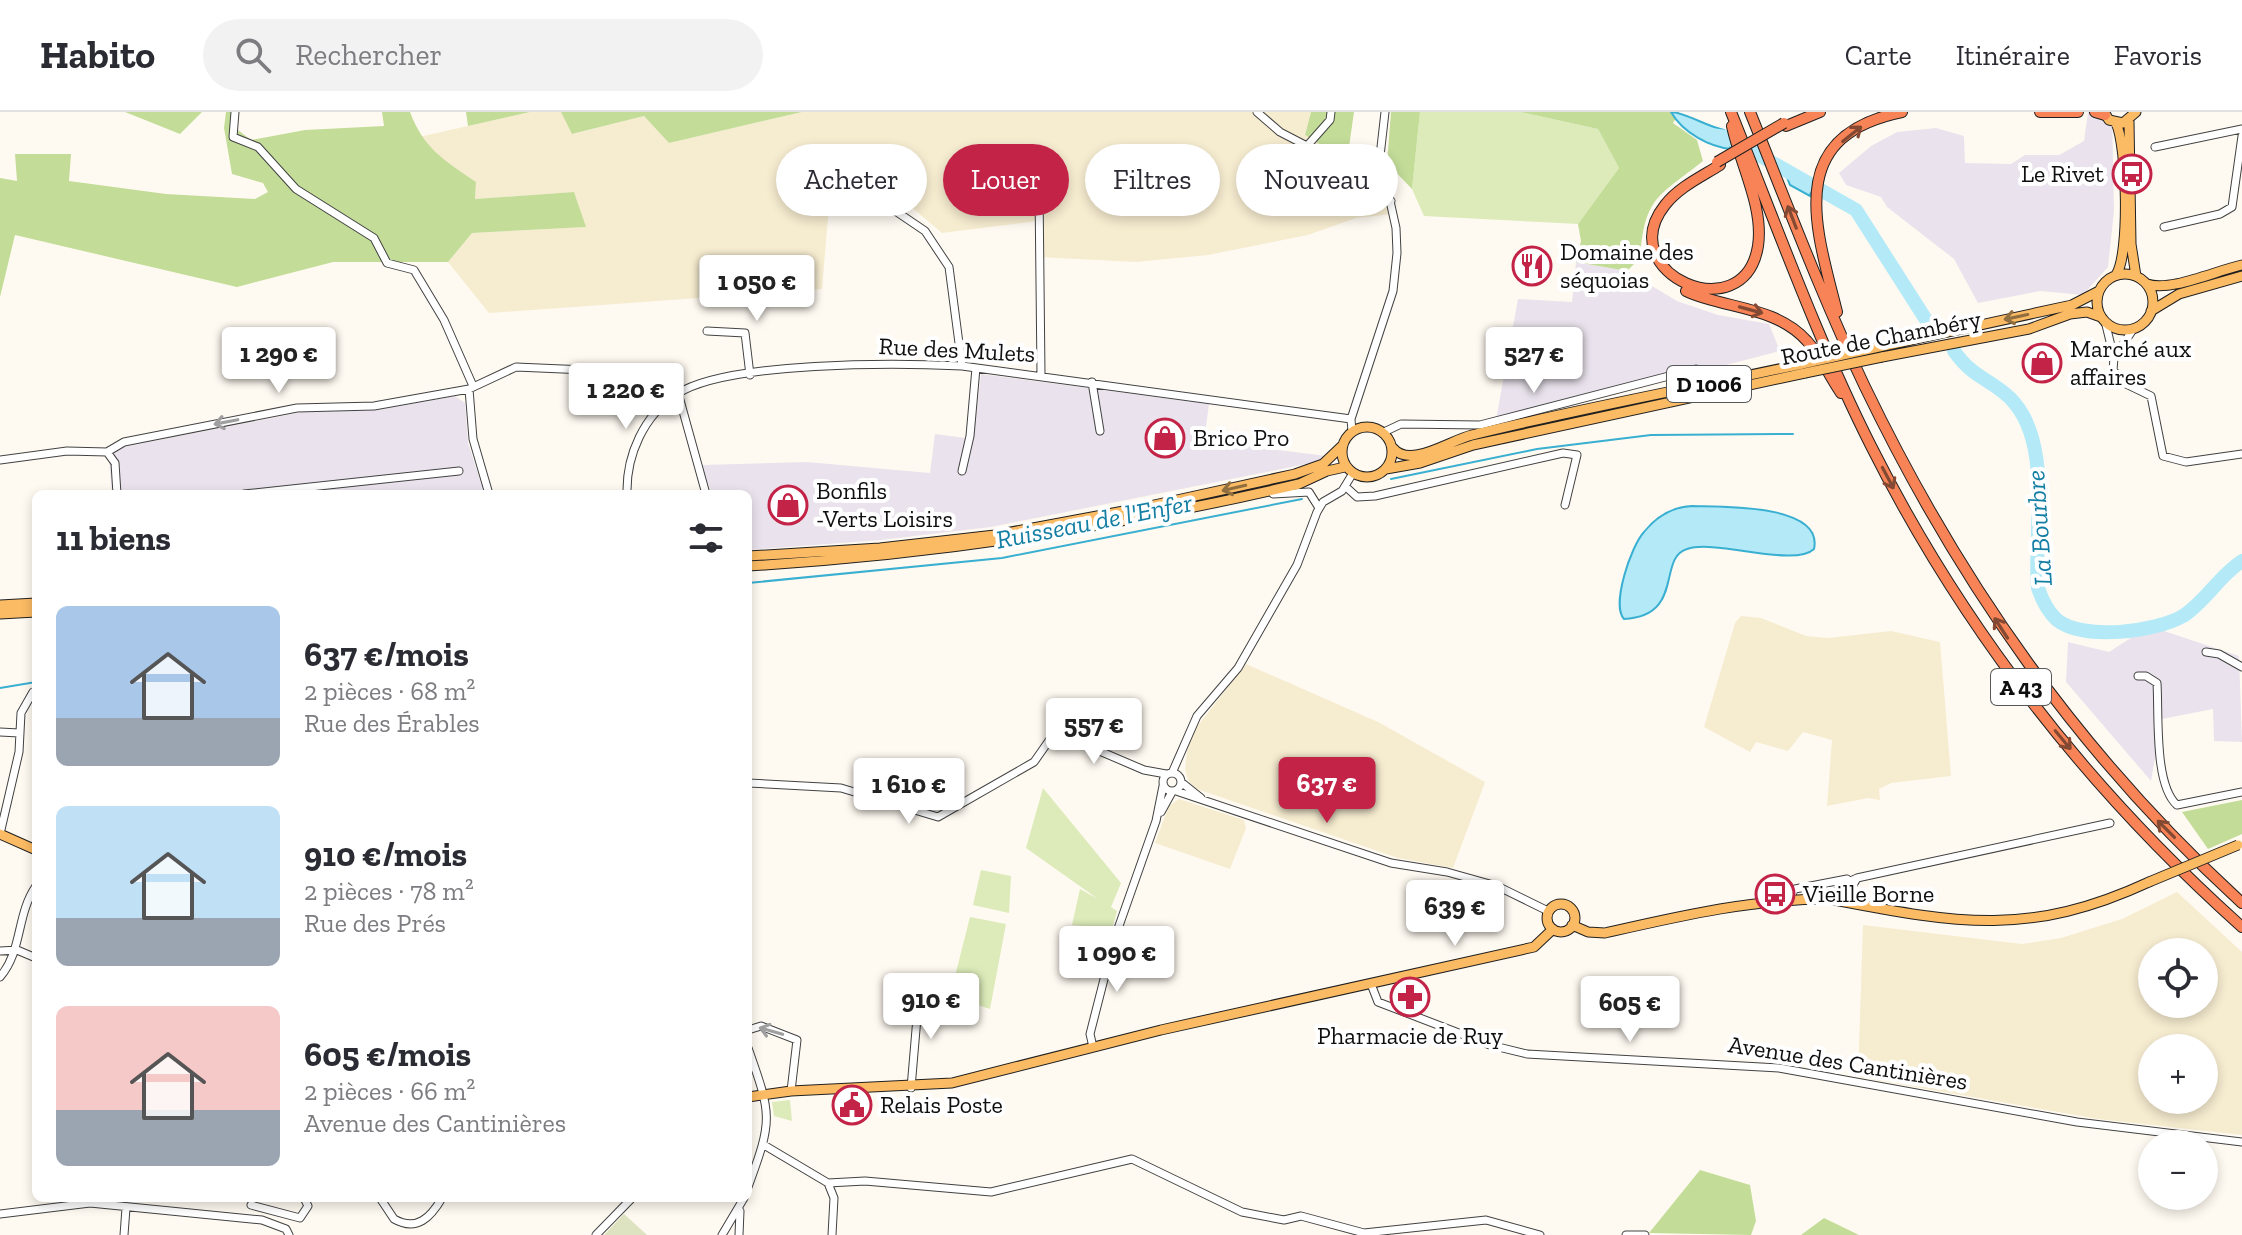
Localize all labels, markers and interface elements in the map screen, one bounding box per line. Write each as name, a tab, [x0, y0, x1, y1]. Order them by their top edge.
search box	[203, 19, 763, 91]
text: Habito	[40, 32, 155, 78]
icon: search	[231, 33, 275, 77]
text: Rechercher	[295, 37, 442, 73]
text: Carte	[1845, 39, 1912, 72]
text: Itinéraire	[1956, 39, 2070, 72]
text: Favoris	[2114, 39, 2202, 72]
one-way arrow	[1841, 125, 1862, 143]
chip: Acheter	[776, 144, 927, 216]
chip: Louer	[943, 144, 1069, 216]
chip: Filtres	[1085, 144, 1220, 216]
chip: Nouveau	[1236, 144, 1398, 216]
bus stop icon: Le Rivet	[2111, 153, 2153, 195]
place label: Le Rivet	[2021, 159, 2104, 188]
one-way arrow	[1784, 205, 1798, 230]
place label: Domaine des séquoias	[1560, 237, 1694, 294]
restaurant icon: Domaine des séquoias	[1511, 245, 1553, 287]
pin: 1 050 €	[683, 255, 831, 323]
text: 1 050 €	[717, 265, 797, 297]
one-way arrow	[1737, 304, 1763, 319]
street label: Route de Chambéry	[1778, 304, 1984, 371]
one-way arrow	[2004, 310, 2029, 325]
pin: 1 290 €	[205, 327, 353, 395]
pin: 527 €	[1478, 327, 1590, 395]
street label: Rue des Mulets	[878, 331, 1036, 368]
place label: Marché aux affaires	[2070, 334, 2191, 391]
text: 1 290 €	[240, 337, 318, 369]
text: 527 €	[1504, 337, 1564, 369]
shop icon: Marché aux affaires	[2021, 342, 2063, 384]
pin: 1 220 €	[552, 363, 700, 431]
road number: D 1006	[1667, 366, 1751, 402]
text: 1 220 €	[587, 373, 665, 405]
one-way arrow	[213, 415, 239, 430]
shop icon: Brico Pro	[1144, 417, 1186, 459]
place label: Brico Pro	[1193, 423, 1289, 452]
one-way arrow	[1881, 466, 1896, 490]
water label: La Bourbre	[2019, 469, 2059, 587]
place label: Bonfils -Verts Loisirs	[816, 476, 953, 533]
one-way arrow	[1222, 481, 1247, 496]
shop icon: Bonfils -Verts Loisirs	[767, 484, 809, 526]
water label: Ruisseau de l'Enfer	[993, 486, 1195, 556]
icon: filters	[684, 516, 728, 560]
text: 11 biens	[56, 518, 171, 559]
one-way arrow	[1993, 618, 2010, 640]
text: 637 €/mois	[304, 634, 469, 675]
icon: home	[120, 638, 216, 734]
road number: A 43	[1991, 669, 2051, 705]
text: 2 pièces · 68 m²	[304, 675, 475, 707]
pin: 557 €	[1038, 698, 1150, 766]
text: Rue des Érables	[304, 707, 480, 739]
text: 557 €	[1064, 708, 1124, 740]
one-way arrow	[2054, 730, 2072, 750]
pin: 637 €	[1271, 757, 1383, 825]
pin: 1 610 €	[835, 758, 983, 826]
text: 637 €	[1297, 767, 1357, 799]
text: 1 610 €	[871, 768, 947, 800]
one-way arrow	[2157, 820, 2176, 839]
text: 910 €/mois	[304, 834, 467, 875]
icon: home	[120, 838, 216, 934]
bus stop icon: Vieille Borne	[1754, 873, 1796, 915]
text: 2 pièces · 78 m²	[304, 875, 474, 907]
place label: Vieille Borne	[1802, 879, 1934, 908]
pin: 639 €	[1399, 880, 1511, 948]
text: 639 €	[1424, 890, 1486, 922]
text: Rue des Prés	[304, 907, 446, 939]
pin: 1 090 €	[1043, 926, 1191, 994]
text: 1 090 €	[1077, 936, 1157, 968]
map controls	[2138, 938, 2218, 1210]
button: locate	[2138, 938, 2218, 1018]
pin: 910 €	[875, 973, 987, 1041]
pharmacy icon: Pharmacie de Ruy	[1389, 976, 1431, 1018]
pin: 605 €	[1574, 976, 1686, 1044]
text: 910 €	[901, 983, 961, 1015]
text: 605 €	[1599, 986, 1661, 1018]
place label: Pharmacie de Ruy	[1317, 1021, 1504, 1050]
one-way arrow	[758, 1023, 784, 1038]
street label: Avenue des Cantinières	[1726, 1029, 1970, 1096]
text: 605 €/mois	[304, 1034, 471, 1075]
button: +	[2138, 1034, 2218, 1114]
icon: home	[120, 1038, 216, 1134]
text: 2 pièces · 66 m²	[304, 1075, 475, 1107]
public building icon: Relais Poste	[831, 1084, 873, 1126]
place label: Relais Poste	[880, 1090, 1003, 1119]
text: Avenue des Cantinières	[304, 1107, 566, 1139]
button: −	[2138, 1130, 2218, 1210]

